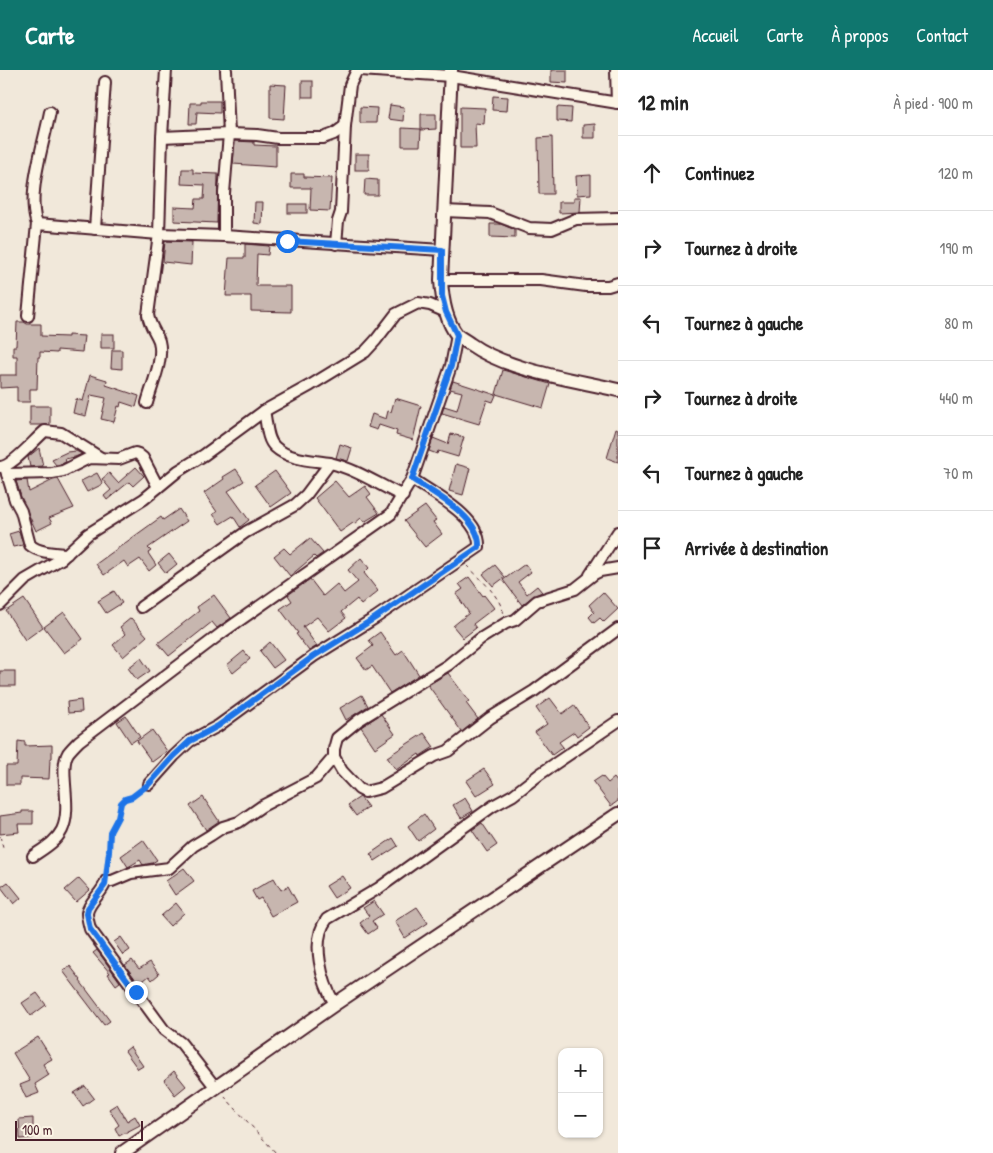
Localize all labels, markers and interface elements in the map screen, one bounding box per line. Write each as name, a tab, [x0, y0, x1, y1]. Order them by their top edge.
text: Carte	[25, 19, 75, 51]
text: Accueil	[692, 23, 738, 48]
text: Carte	[766, 23, 804, 48]
text: À propos	[832, 23, 888, 48]
text: Contact	[916, 23, 968, 48]
text: 12 min	[638, 88, 689, 117]
text: À pied · 900 m	[893, 92, 973, 114]
icon: ahead	[638, 159, 666, 187]
text: Continuez	[685, 160, 754, 186]
text: 120 m	[938, 162, 973, 184]
route start	[276, 230, 299, 253]
icon: right	[638, 234, 666, 262]
text: Tournez à droite	[685, 235, 798, 261]
text: 190 m	[940, 237, 973, 259]
icon: left	[638, 309, 666, 337]
text: Tournez à gauche	[685, 310, 803, 336]
text: 80 m	[944, 312, 973, 334]
icon: right	[638, 384, 666, 412]
text: Tournez à droite	[685, 385, 798, 411]
text: 440 m	[939, 387, 973, 409]
icon: left	[638, 459, 666, 487]
text: Tournez à gauche	[685, 460, 803, 486]
text: 70 m	[943, 462, 973, 484]
icon: arrive	[638, 534, 666, 562]
text: Arrivée à destination	[685, 535, 828, 561]
route end	[125, 981, 148, 1004]
map controls	[558, 1048, 603, 1138]
button: +	[558, 1048, 603, 1093]
button: −	[558, 1093, 603, 1138]
scale bar	[15, 1118, 142, 1141]
text: 100 m	[22, 1120, 52, 1139]

